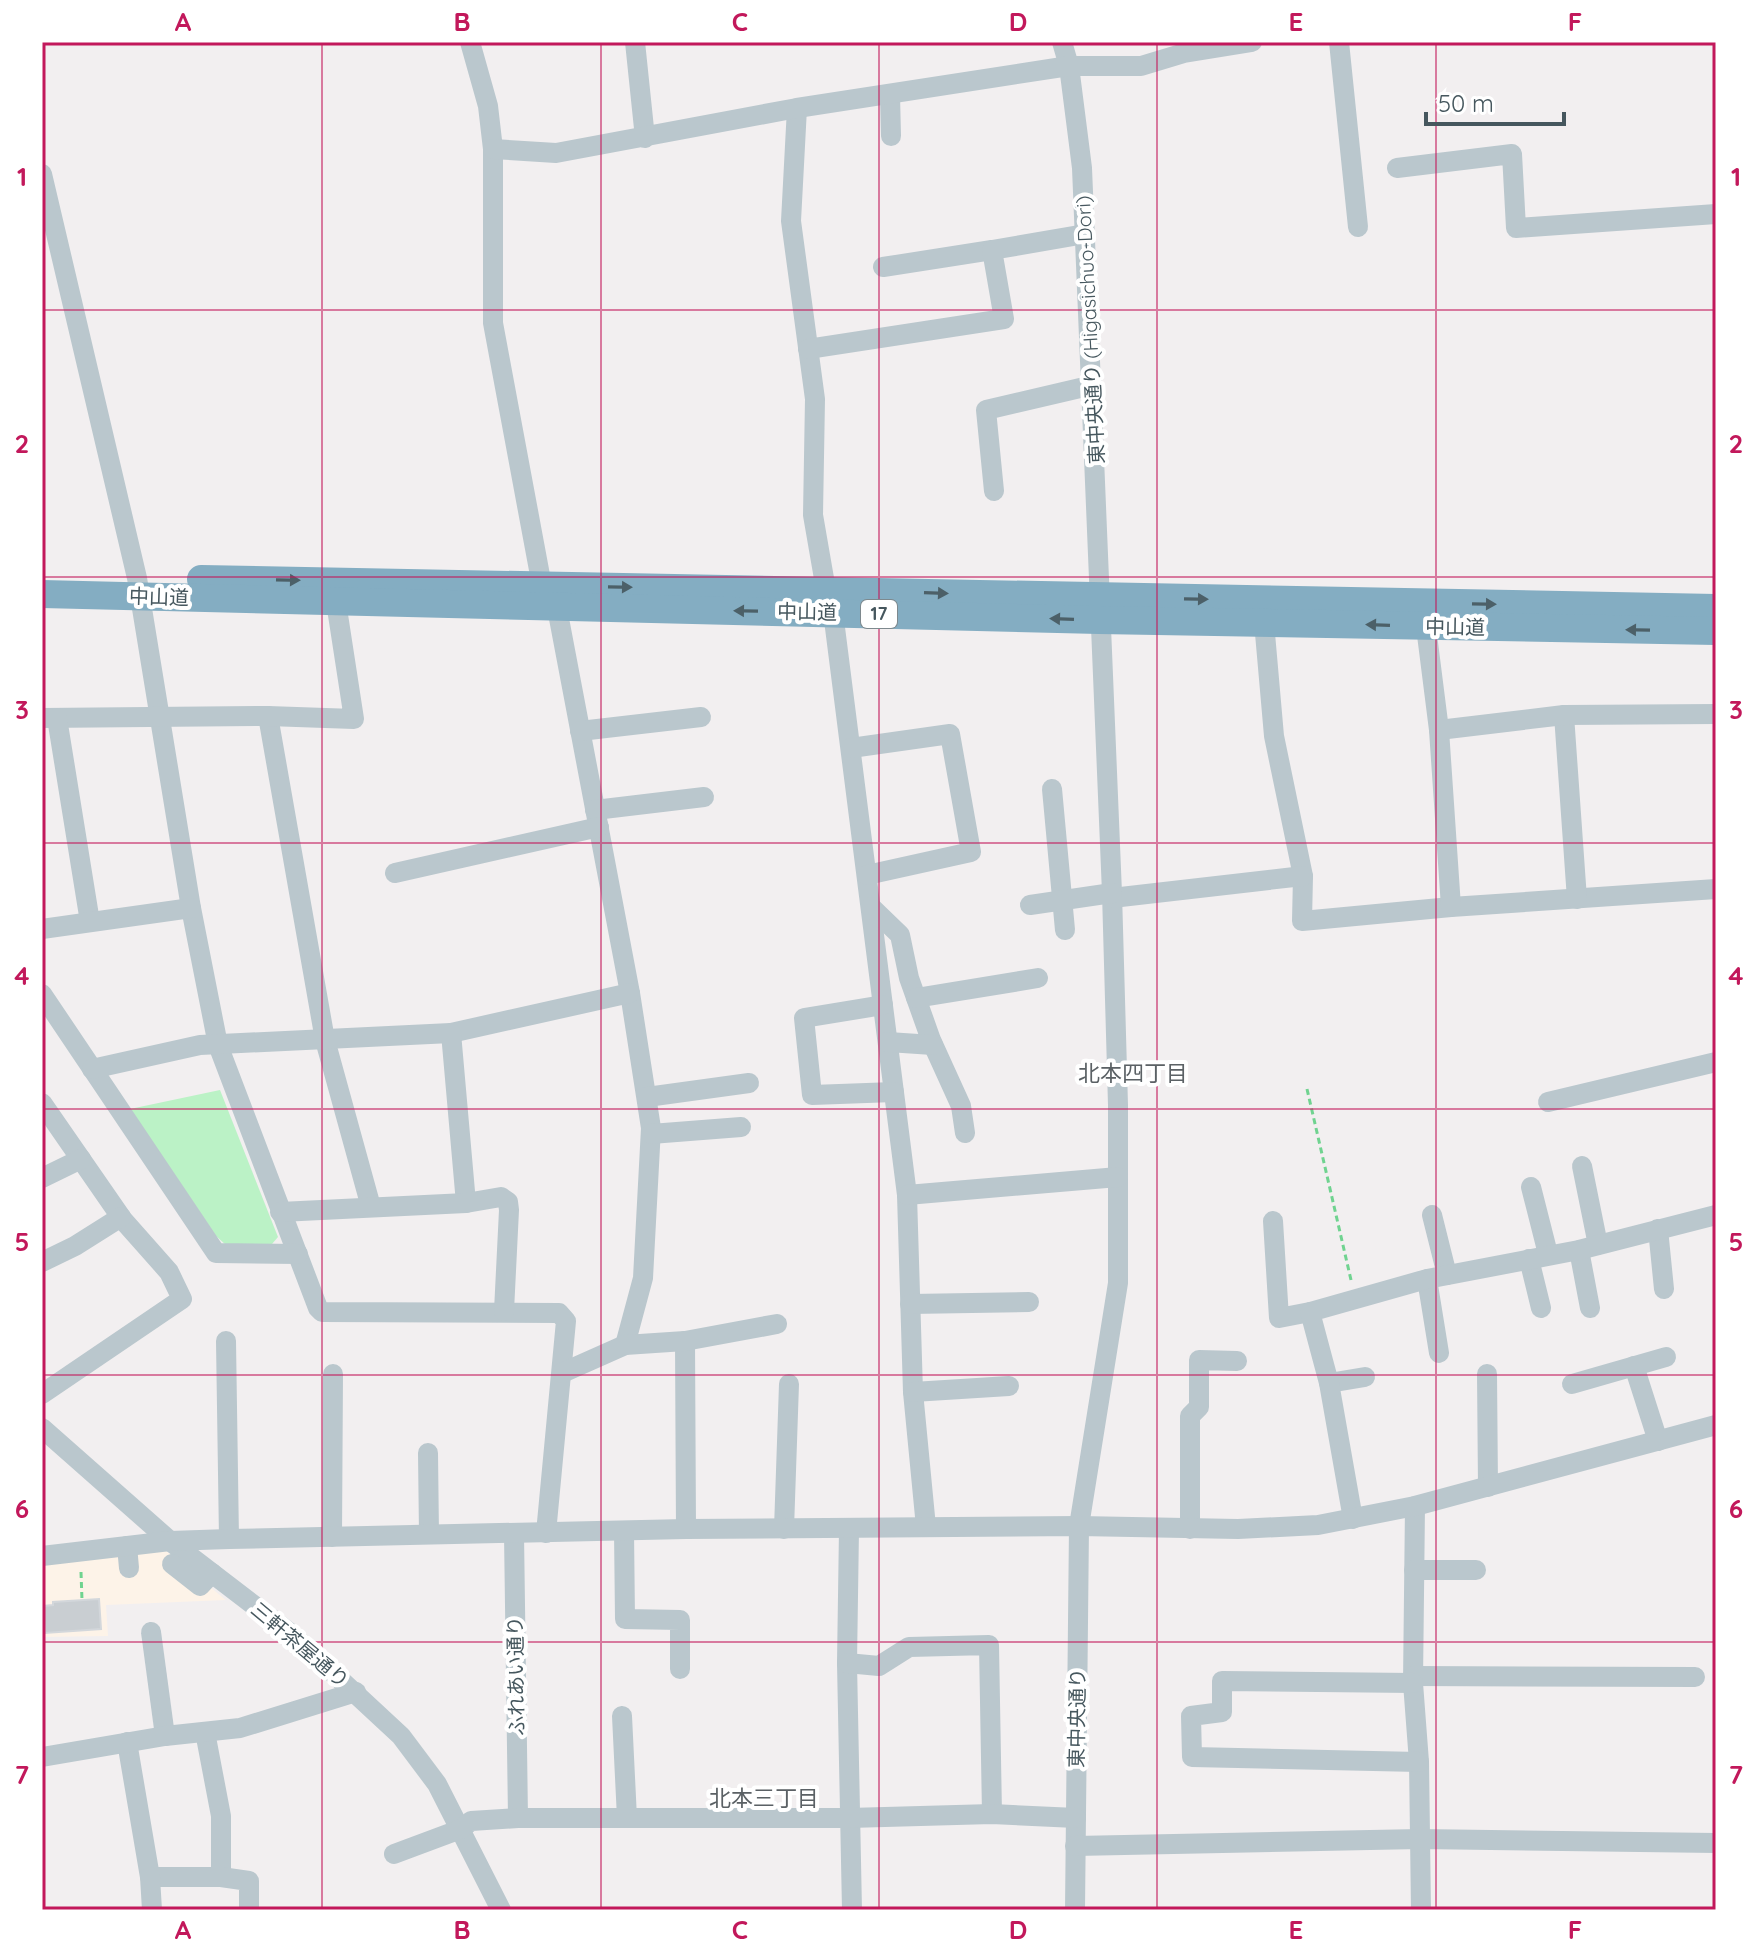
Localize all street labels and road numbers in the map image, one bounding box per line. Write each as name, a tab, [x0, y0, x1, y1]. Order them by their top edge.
street label: 東中央通り (Higasichuo-Dori)	[1070, 195, 1109, 465]
street label: 中山道	[129, 583, 189, 610]
street label: 中山道	[777, 598, 837, 625]
road number: 17	[861, 600, 897, 628]
street label: 中山道	[1425, 613, 1485, 640]
street label: 三軒茶屋通り	[246, 1596, 354, 1693]
street label: ふれあい通り	[502, 1616, 529, 1736]
street label: 東中央通り	[1063, 1668, 1090, 1768]

